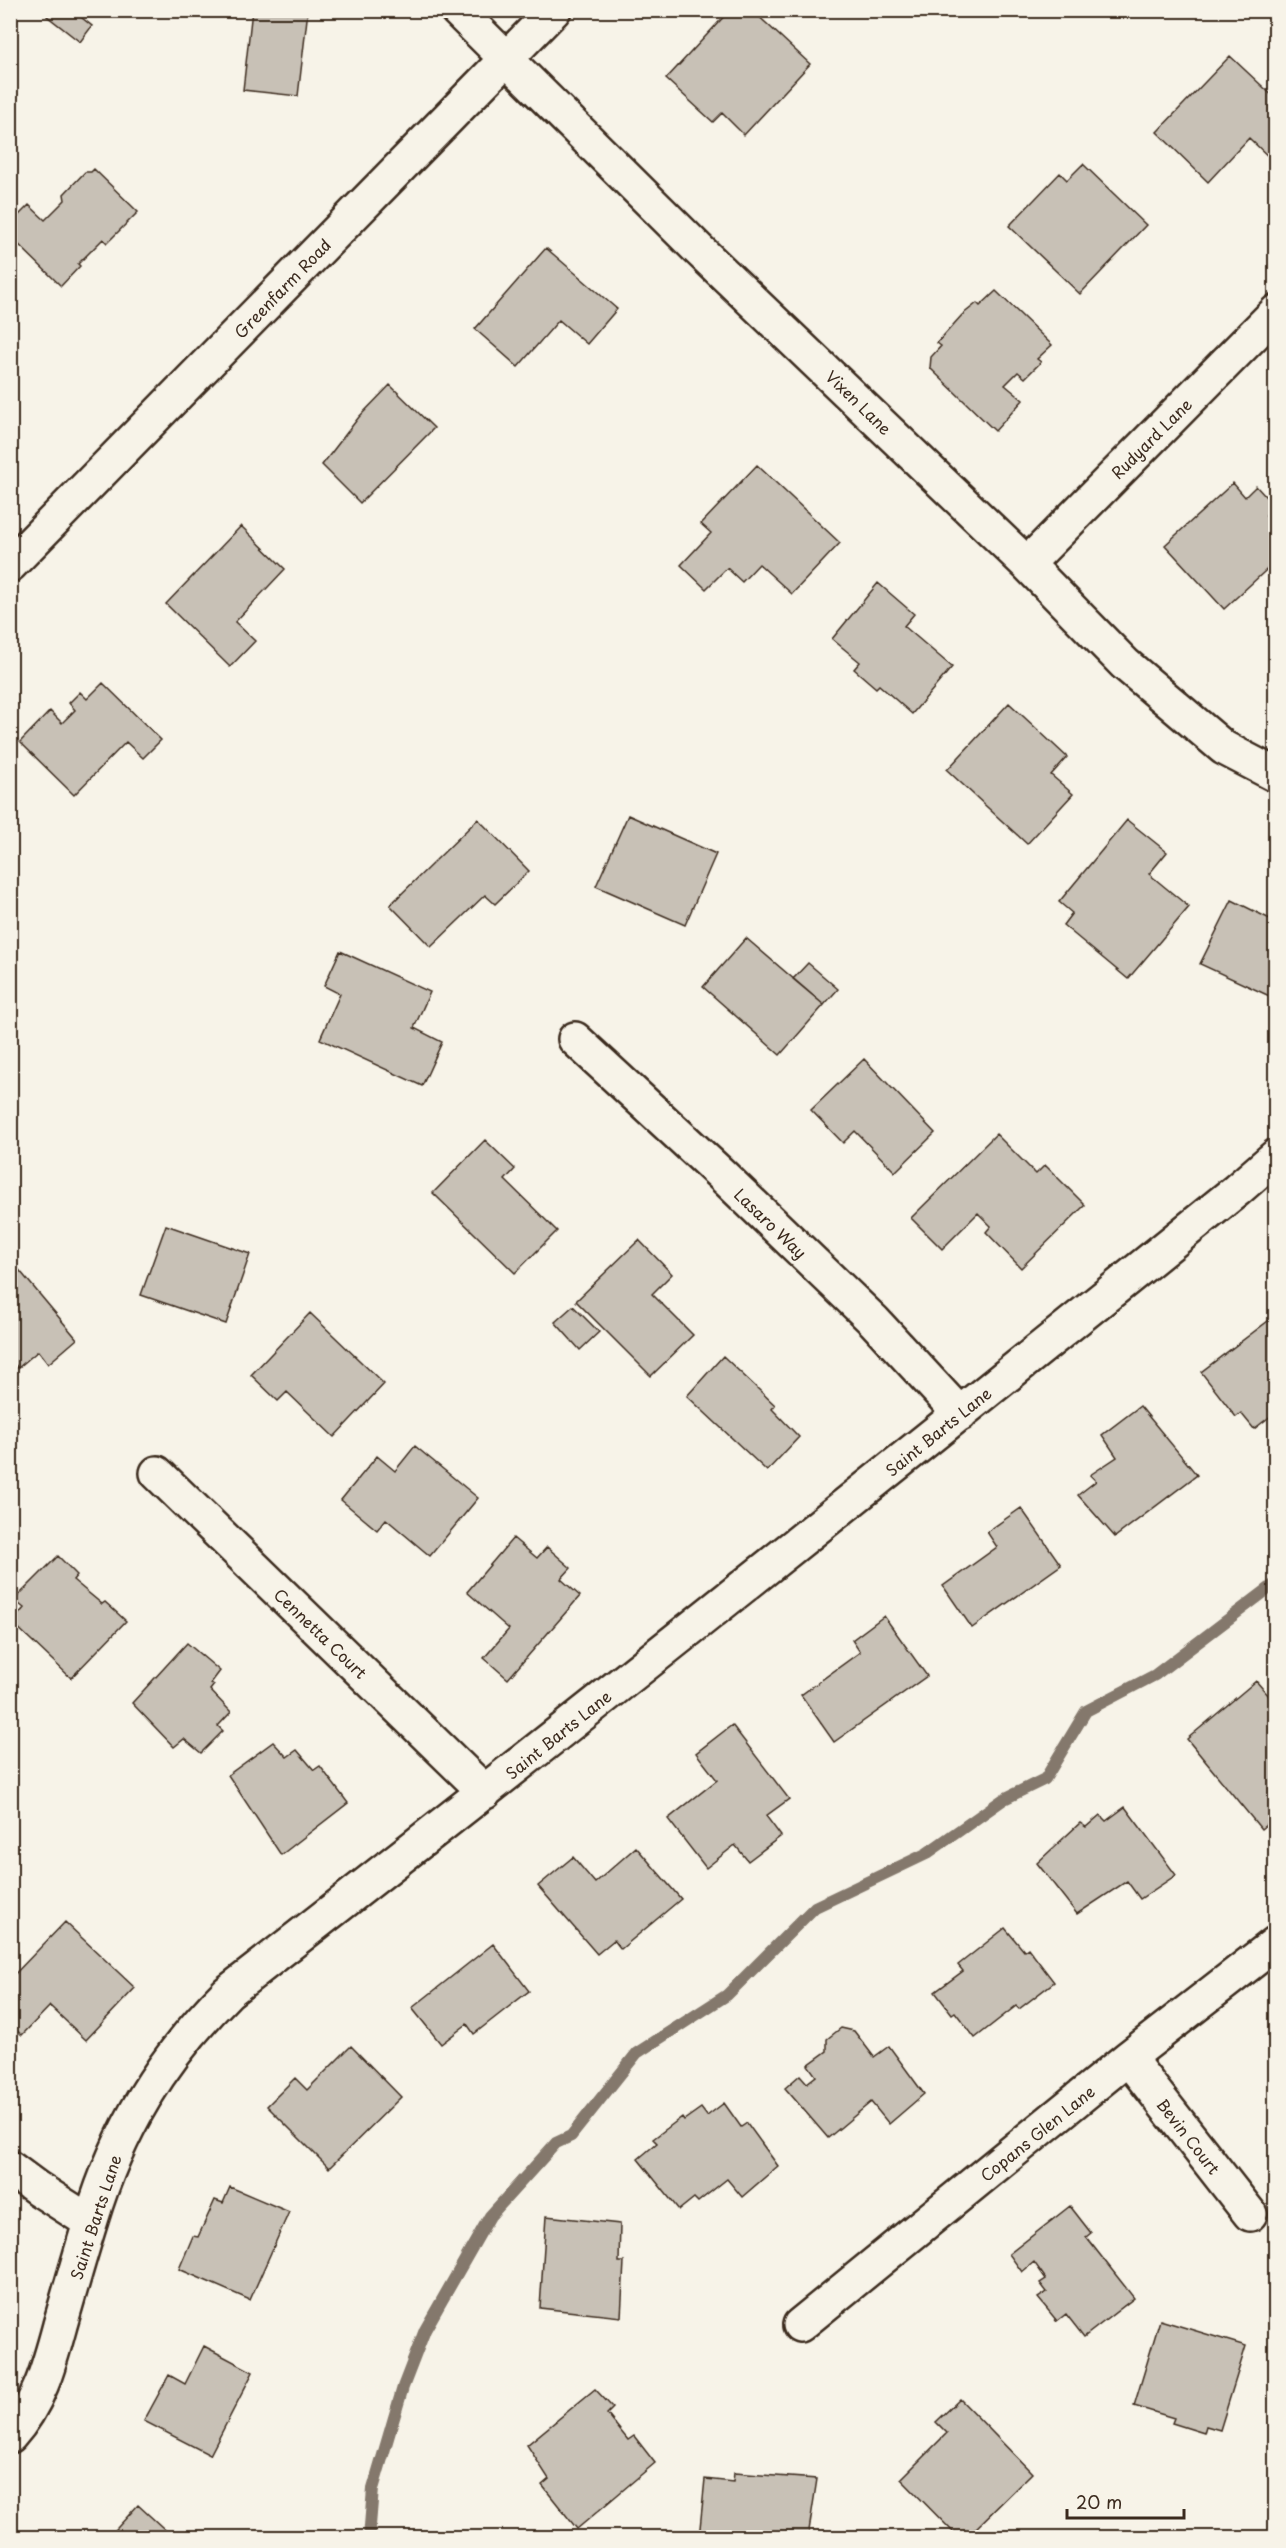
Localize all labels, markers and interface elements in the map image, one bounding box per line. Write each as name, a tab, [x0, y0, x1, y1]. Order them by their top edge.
street label: Greenfarm Road	[228, 233, 336, 343]
street label: Vixen Lane	[821, 364, 897, 440]
street label: Rudyard Lane	[1105, 392, 1197, 484]
street label: Lasaro Way	[729, 1182, 813, 1264]
street label: Saint Barts Lane	[880, 1381, 996, 1481]
street label: Cennetta Court	[269, 1582, 373, 1684]
street label: Saint Barts Lane	[500, 1684, 616, 1784]
street label: Copans Glen Lane	[975, 2079, 1099, 2187]
street label: Bevin Court	[1152, 2093, 1227, 2179]
street label: Saint Barts Lane	[63, 2151, 127, 2283]
scale bar	[1067, 2482, 1184, 2520]
text: 20 m	[1076, 2488, 1122, 2515]

